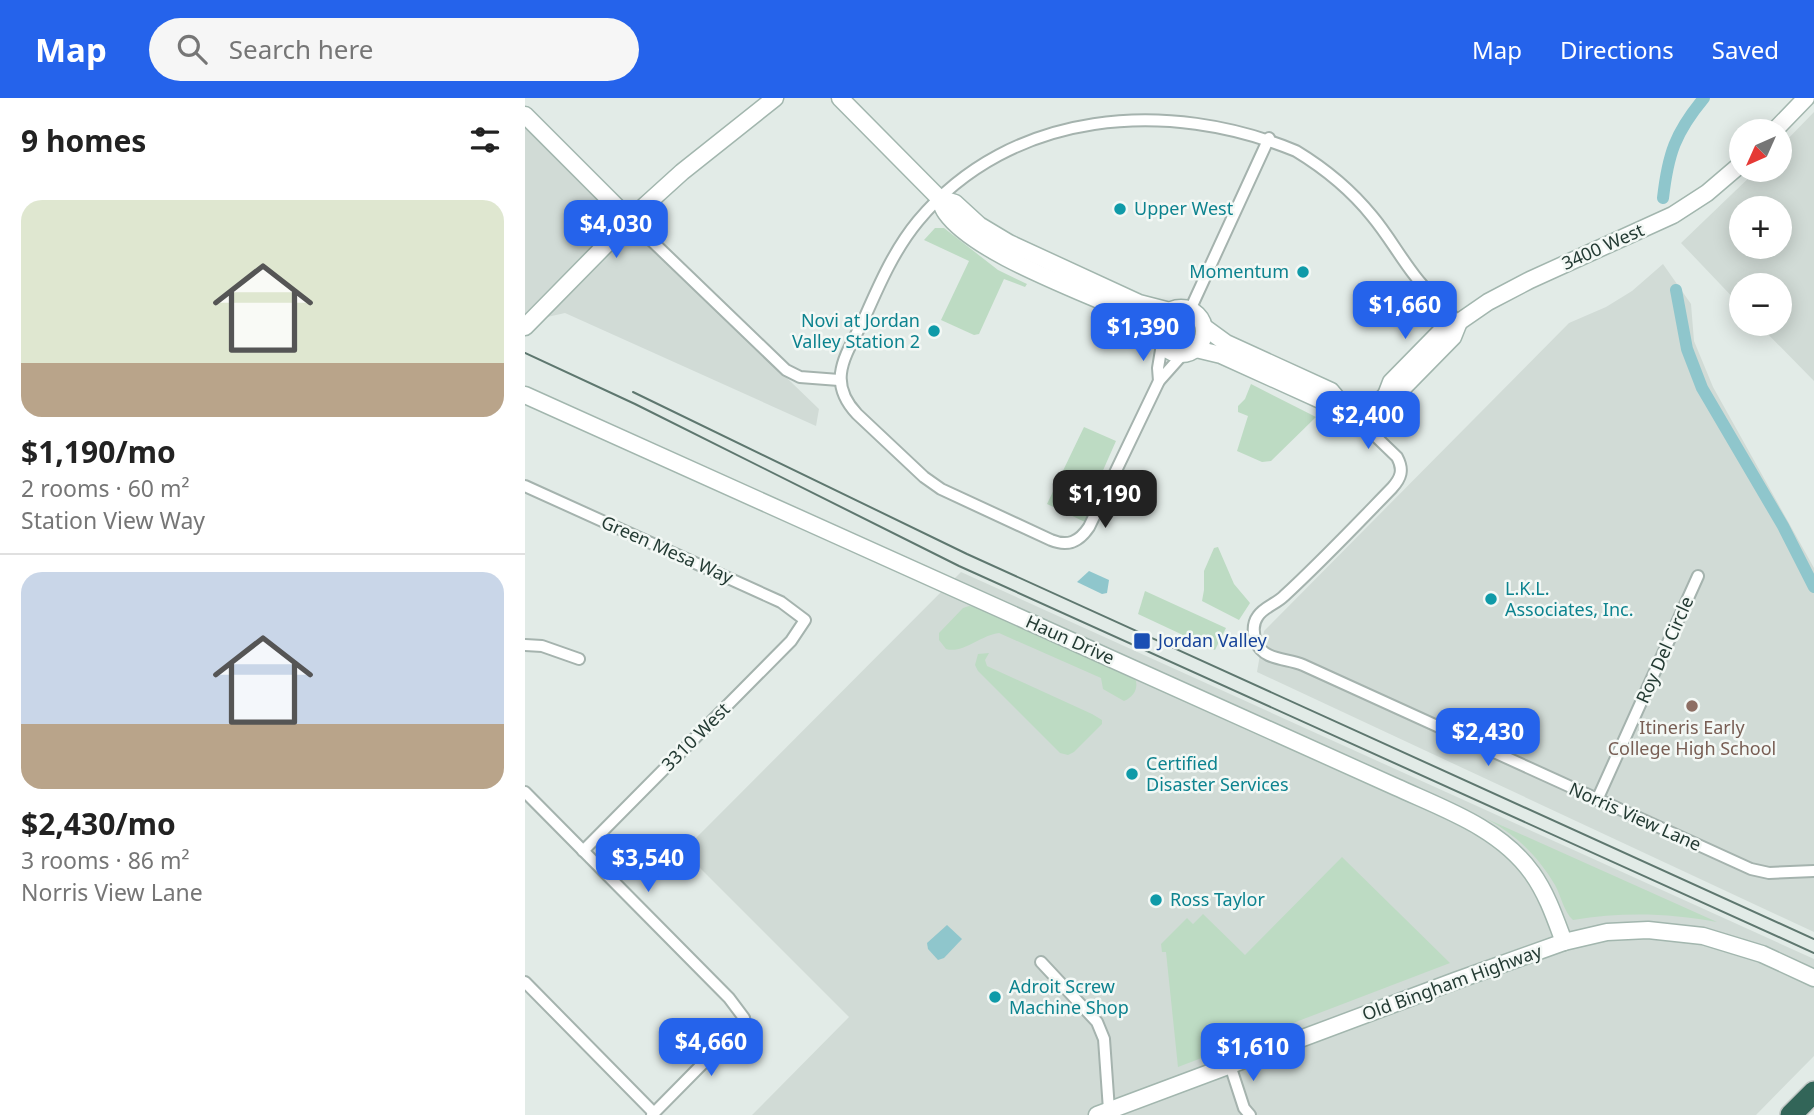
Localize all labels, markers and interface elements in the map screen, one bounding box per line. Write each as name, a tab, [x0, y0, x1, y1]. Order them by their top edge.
search box	[149, 18, 639, 81]
text: Map	[35, 27, 107, 72]
icon: search	[173, 30, 211, 68]
text: Search here	[229, 31, 373, 67]
text: Map	[1472, 33, 1522, 66]
text: Directions	[1560, 33, 1674, 66]
text: Saved	[1712, 33, 1779, 66]
north arrow	[1729, 119, 1792, 182]
map controls	[1729, 119, 1792, 336]
text: 9 homes	[21, 120, 146, 161]
icon: filters	[466, 121, 504, 159]
place label: Upper West	[1134, 196, 1234, 220]
button: +	[1729, 196, 1792, 259]
pin: $4,030	[559, 200, 673, 260]
marker: Upper West	[1112, 201, 1128, 217]
text: $4,030	[580, 207, 652, 239]
street label: 3400 West	[1558, 217, 1648, 275]
icon: home	[200, 245, 326, 371]
place label: Momentum	[1189, 259, 1289, 283]
marker: Momentum	[1295, 264, 1311, 280]
button: −	[1729, 273, 1792, 336]
pin: $1,660	[1348, 282, 1462, 341]
text: $1,660	[1369, 288, 1441, 320]
pin: $1,390	[1086, 303, 1200, 363]
place label: Novi at Jordan Valley Station 2	[792, 308, 920, 353]
text: $1,390	[1107, 310, 1179, 342]
marker: Novi at Jordan Valley Station 2	[926, 323, 942, 339]
pin: $2,400	[1311, 392, 1425, 451]
text: $2,400	[1332, 398, 1404, 430]
text: $1,190/mo	[21, 431, 176, 472]
pin: $1,190	[1048, 470, 1162, 530]
text: 2 rooms · 60 m²	[21, 472, 190, 504]
text: $1,190	[1069, 477, 1141, 509]
text: Station View Way	[21, 504, 205, 536]
street label: Green Mesa Way	[598, 509, 738, 589]
place label: L.K.L. Associates, Inc.	[1505, 576, 1633, 621]
marker: L.K.L. Associates, Inc.	[1483, 591, 1499, 607]
street label: Roy Del Circle	[1630, 592, 1698, 707]
street label: Haun Drive	[1022, 609, 1119, 669]
icon: home	[200, 617, 326, 743]
place label: Jordan Valley	[1156, 628, 1267, 652]
marker: Jordan Valley	[1132, 631, 1152, 651]
street label: 3310 West	[656, 697, 735, 776]
marker: Itineris Early College High School	[1684, 698, 1700, 714]
pin: $2,430	[1431, 708, 1545, 768]
text: $2,430	[1452, 715, 1524, 747]
place label: Itineris Early College High School	[1608, 715, 1776, 760]
place label: Certified Disaster Services	[1146, 751, 1289, 796]
marker: Certified Disaster Services	[1124, 766, 1140, 782]
street label: Norris View Lane	[1566, 776, 1705, 856]
text: $2,430/mo	[21, 803, 176, 844]
pin: $3,540	[591, 834, 705, 894]
text: $3,540	[612, 841, 684, 873]
text: 3 rooms · 86 m²	[21, 844, 190, 876]
text: Norris View Lane	[21, 876, 203, 908]
place label: Ross Taylor	[1170, 887, 1265, 911]
marker: Ross Taylor	[1148, 892, 1164, 908]
street label: Old Bingham Highway	[1359, 938, 1545, 1026]
place label: Adroit Screw Machine Shop	[1009, 974, 1129, 1019]
marker: Adroit Screw Machine Shop	[987, 989, 1003, 1005]
pin: $4,660	[654, 1018, 768, 1078]
pin: $1,610	[1196, 1024, 1310, 1083]
text: $4,660	[675, 1025, 747, 1057]
text: $1,610	[1217, 1030, 1289, 1062]

